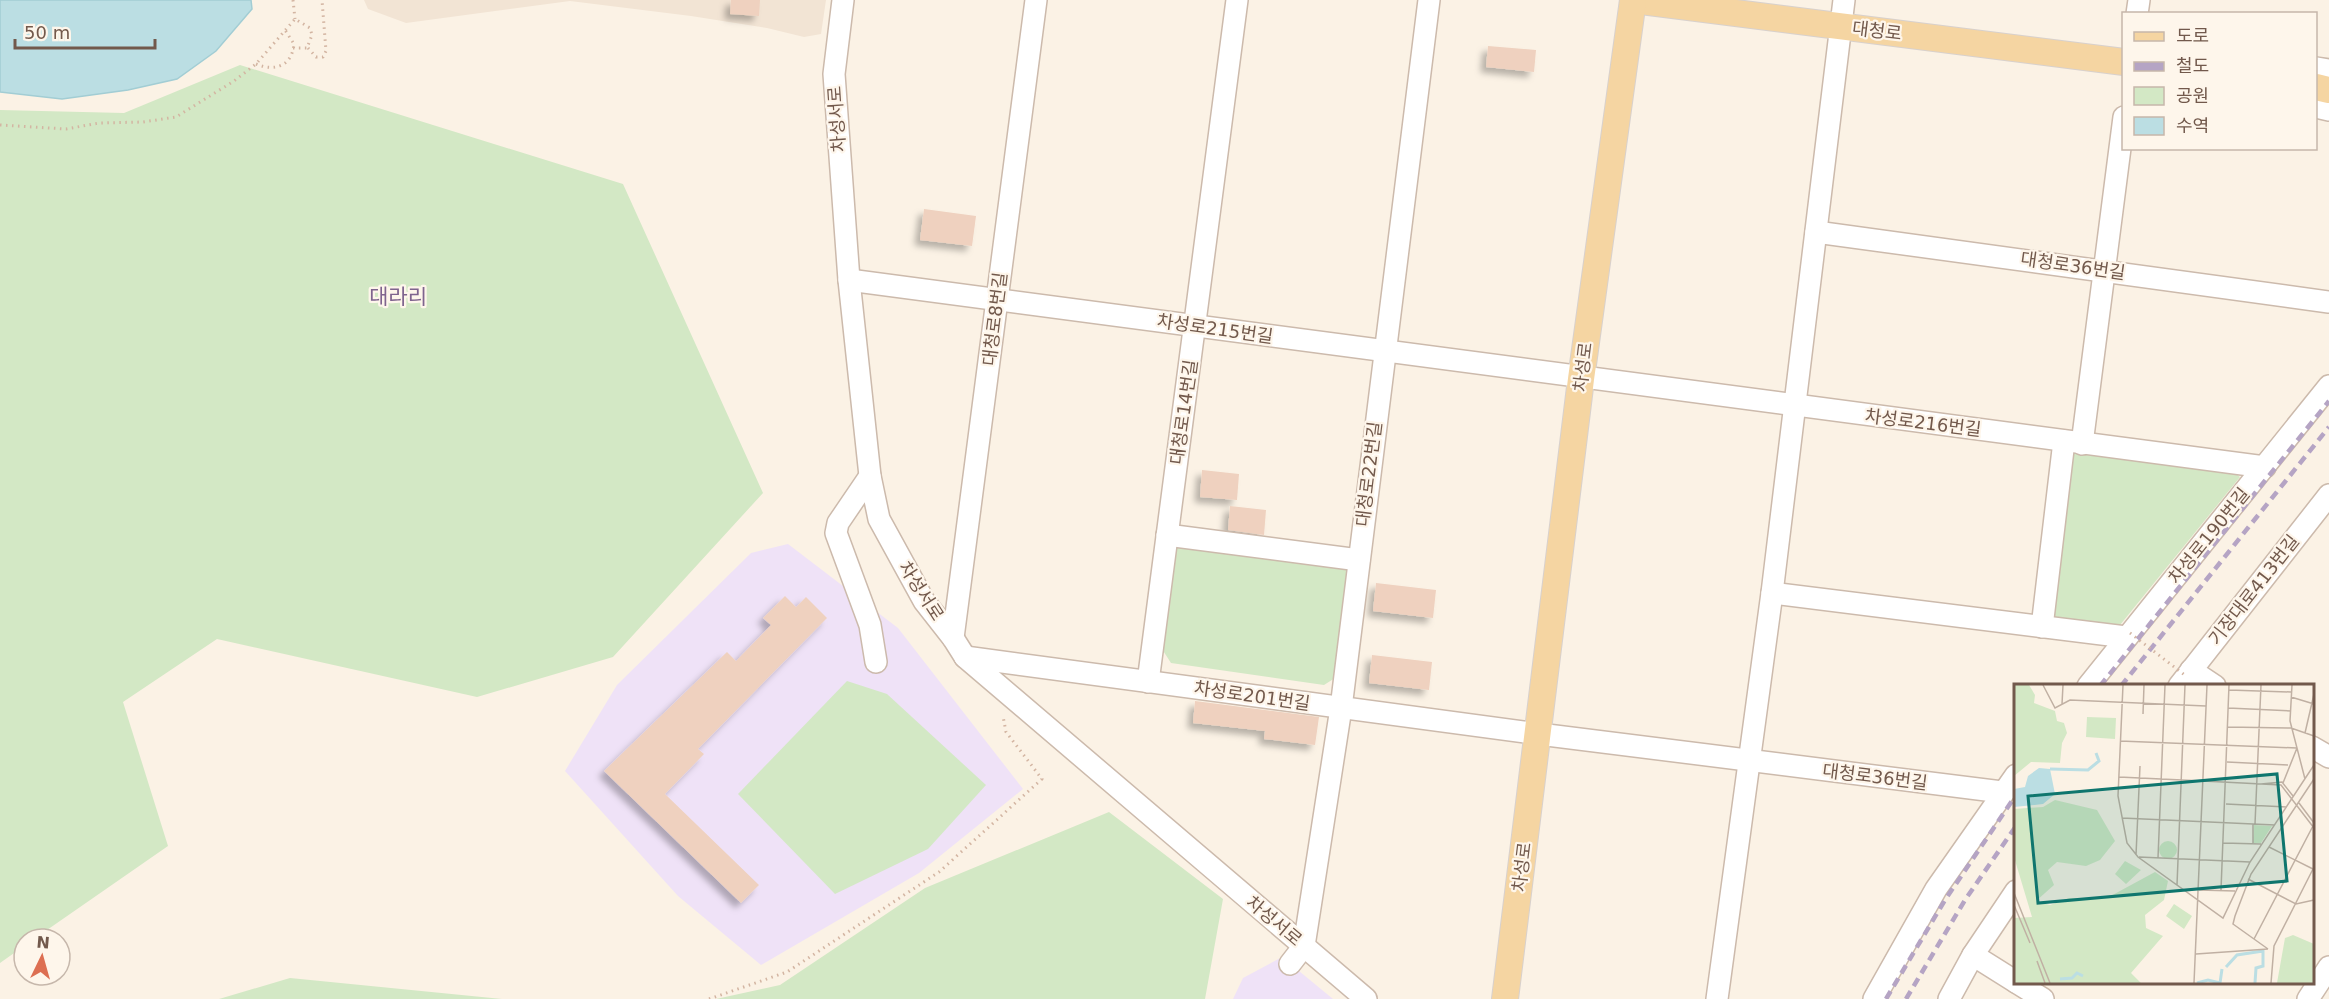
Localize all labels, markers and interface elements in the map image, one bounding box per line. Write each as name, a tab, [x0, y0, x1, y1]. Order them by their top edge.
scale bar	[15, 12, 154, 50]
legend	[2122, 12, 2317, 150]
street label: 대청로	[1851, 17, 1903, 44]
text: 50 m	[24, 22, 70, 43]
text: 도로	[2176, 25, 2209, 46]
text: 철도	[2176, 55, 2209, 76]
street label: 차성서로	[824, 85, 849, 153]
text: 공원	[2176, 85, 2209, 106]
text: 수역	[2176, 115, 2209, 136]
street label: 대청로36번길	[2019, 248, 2127, 283]
street label: 대청로8번길	[978, 271, 1011, 367]
district label: 대라리	[369, 285, 427, 309]
street label: 차성로215번길	[1156, 310, 1275, 347]
street label: 차성로	[1569, 341, 1596, 393]
street label: 대청로14번길	[1166, 358, 1201, 466]
street label: 차성로216번길	[1864, 405, 1982, 440]
street label: 대청로22번길	[1352, 420, 1385, 528]
street label: 차성로190번길	[2164, 484, 2254, 588]
street label: 기장대로413번길	[2204, 531, 2303, 649]
street label: 차성서로	[895, 557, 948, 624]
street label: 차성로201번길	[1193, 677, 1312, 714]
inset map	[2014, 684, 2314, 984]
street label: 대청로36번길	[1821, 760, 1929, 793]
street label: 차성로	[1508, 841, 1535, 893]
street label: 차성서로	[1242, 891, 1306, 950]
north arrow	[12, 927, 72, 987]
text: N	[36, 933, 51, 953]

